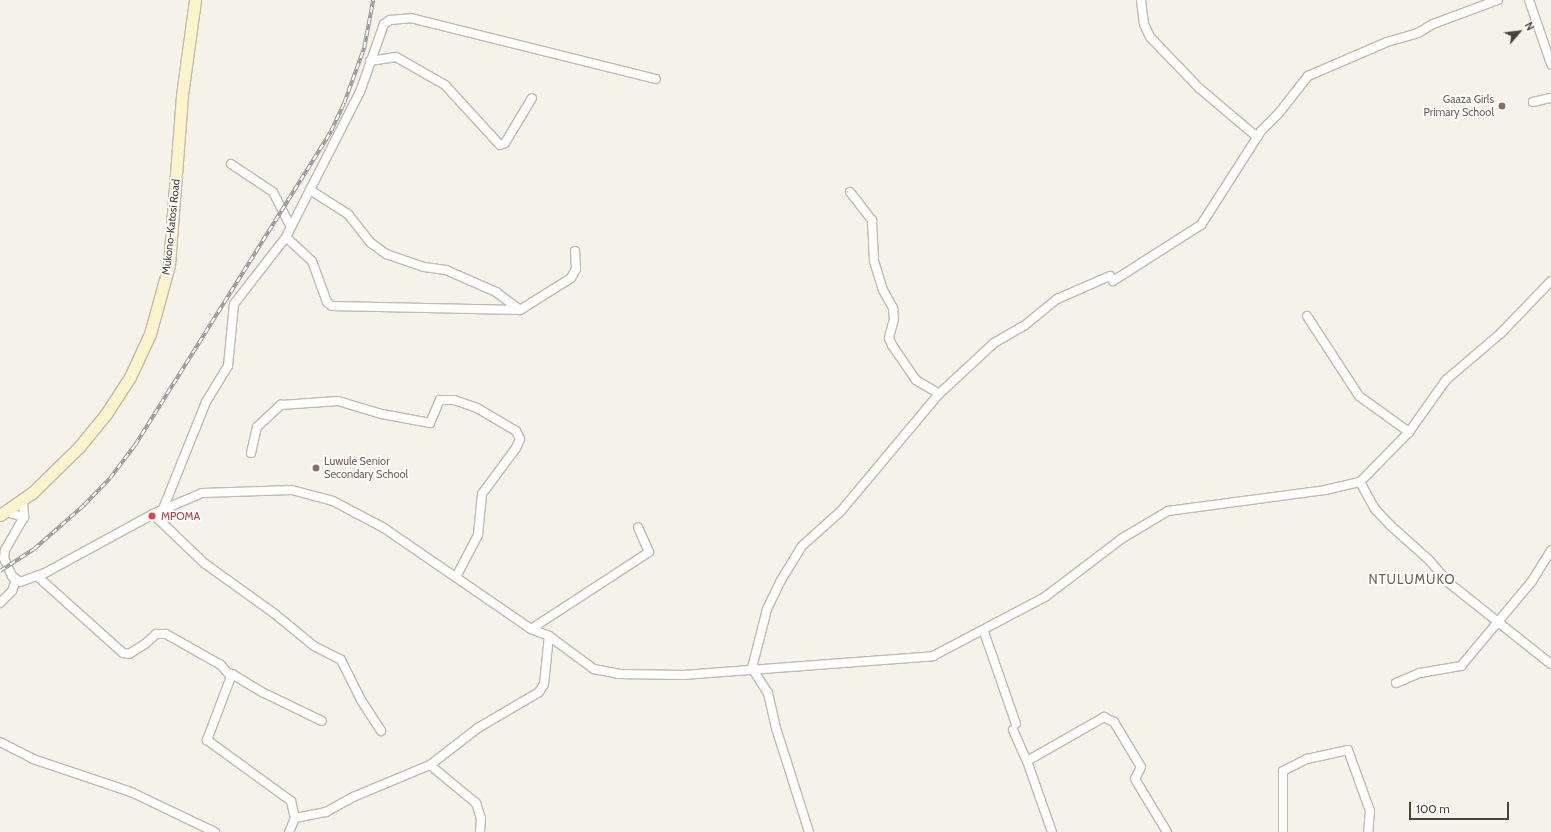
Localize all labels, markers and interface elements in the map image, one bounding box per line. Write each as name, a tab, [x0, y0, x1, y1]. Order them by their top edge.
north arrow	[1499, 12, 1539, 52]
text: N	[1522, 20, 1538, 33]
place label: Gaaza Girls Primary School	[1423, 93, 1494, 119]
marker: Gaaza Girls Primary School	[1497, 101, 1507, 111]
street label: Mukono-Katosi Road	[159, 178, 183, 276]
place label: Luwule Senior Secondary School	[324, 455, 408, 481]
marker: Luwule Senior Secondary School	[311, 463, 321, 473]
place label: MPOMA	[161, 509, 200, 523]
marker: MPOMA	[146, 510, 158, 522]
district label: NTULUMUKO	[1369, 571, 1455, 587]
scale bar	[1411, 794, 1511, 820]
text: 100 m	[1416, 801, 1450, 816]

